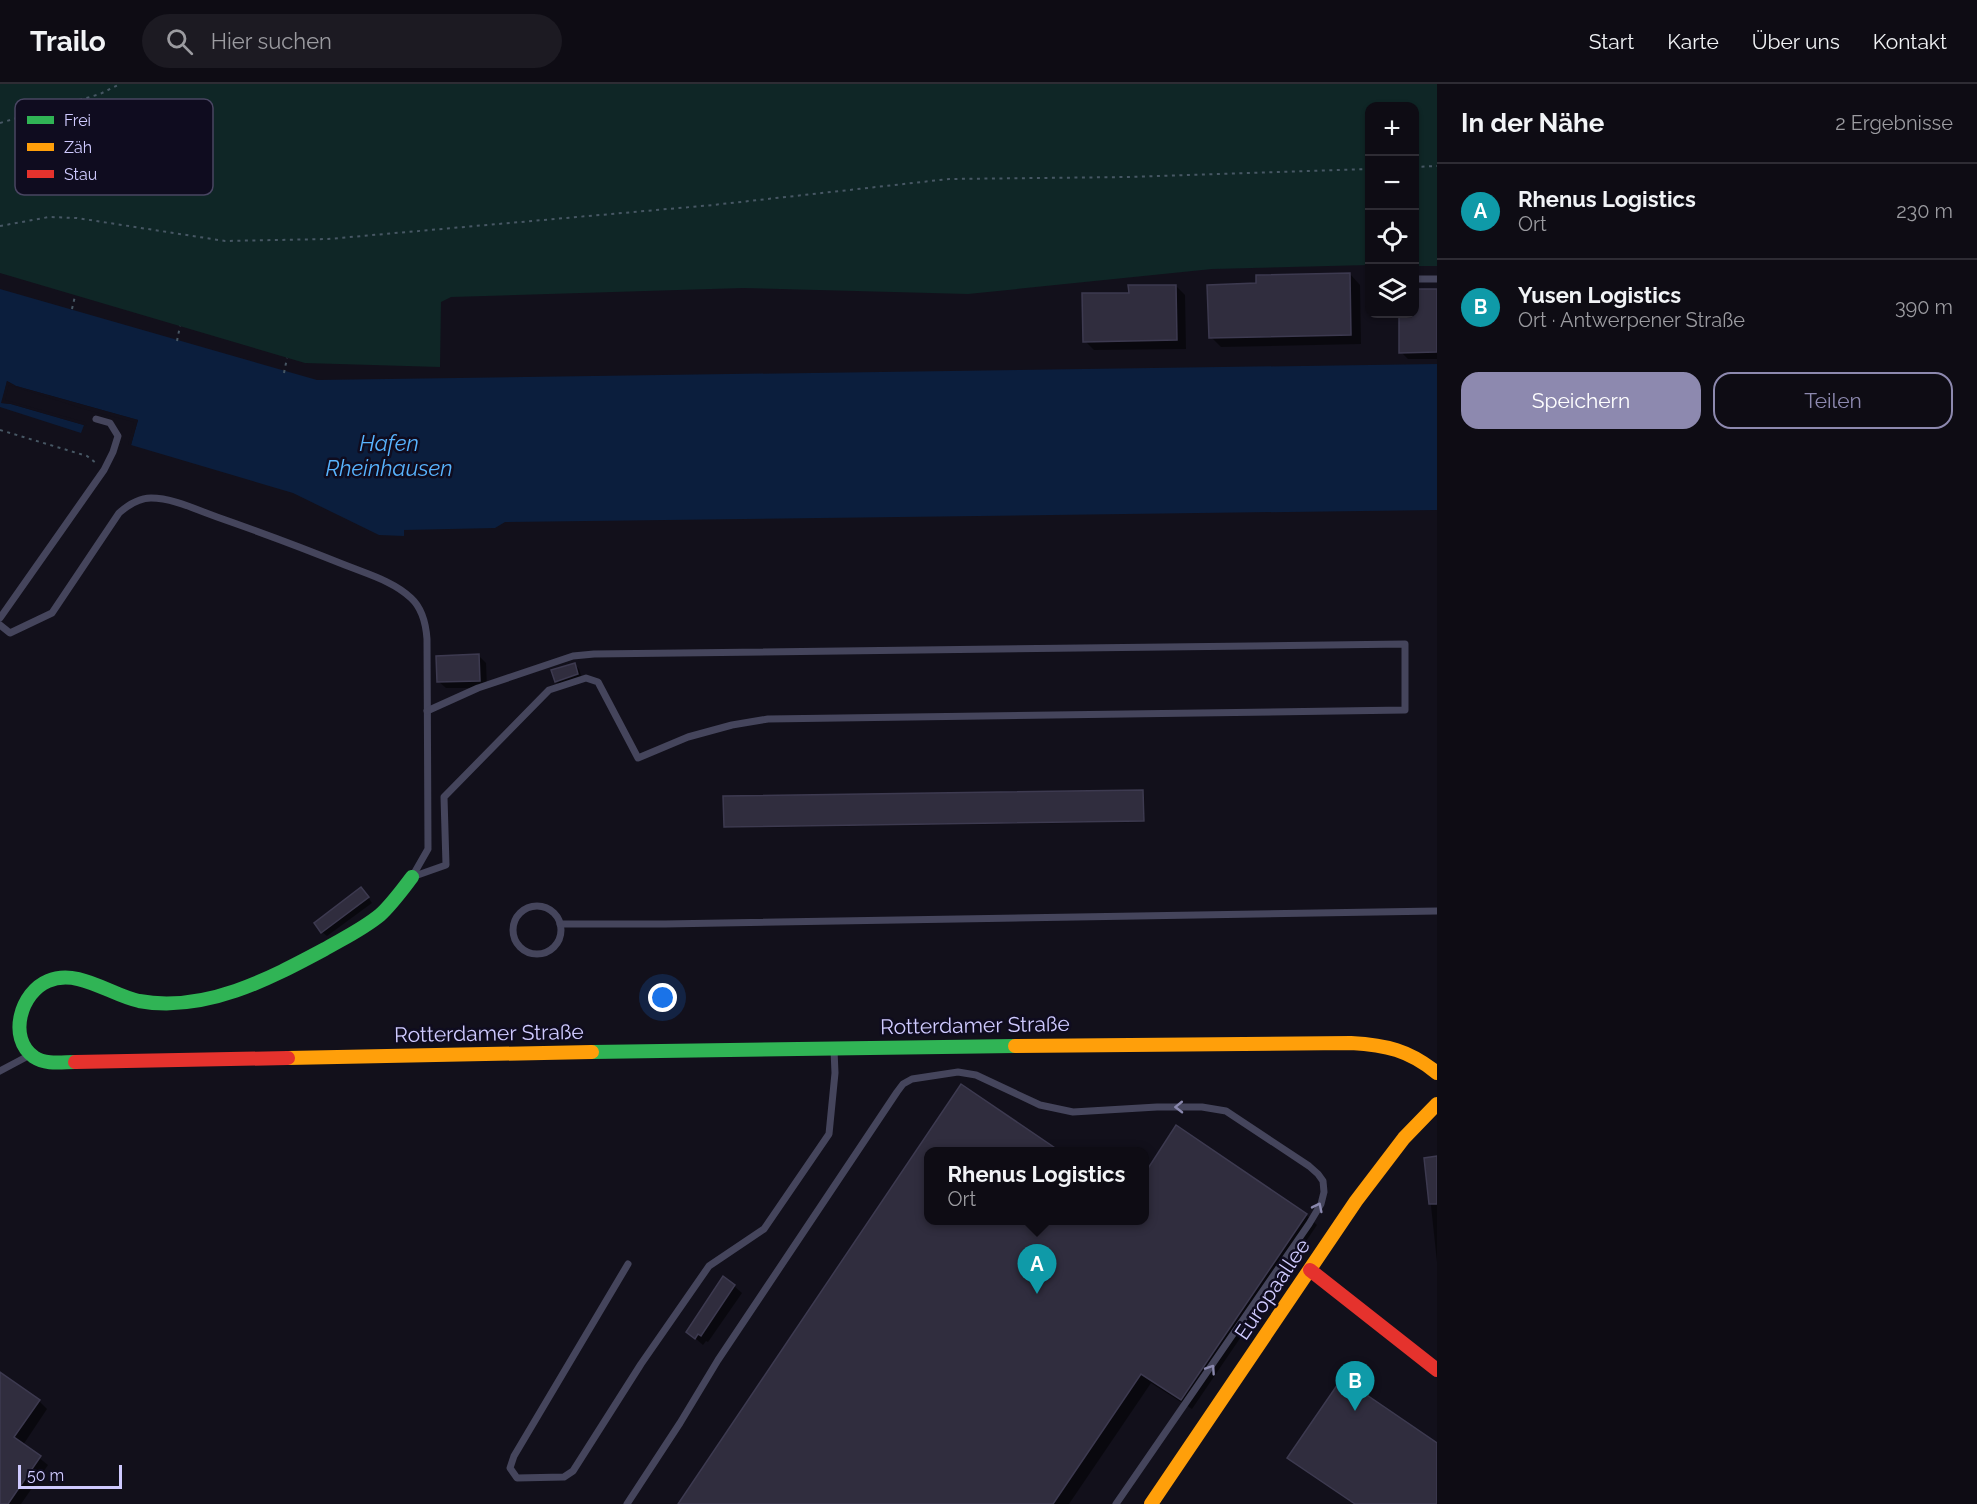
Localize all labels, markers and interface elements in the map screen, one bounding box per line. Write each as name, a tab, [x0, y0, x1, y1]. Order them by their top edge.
search box	[142, 14, 562, 68]
text: Trailo	[30, 25, 106, 58]
icon: search	[163, 25, 196, 58]
text: Hier suchen	[211, 28, 332, 54]
text: Start	[1589, 29, 1634, 54]
text: Karte	[1667, 29, 1719, 54]
text: Über uns	[1752, 29, 1840, 54]
text: Kontakt	[1873, 29, 1947, 54]
legend	[15, 99, 213, 195]
map controls	[1365, 102, 1419, 318]
button: +	[1365, 102, 1419, 156]
text: In der Nähe	[1461, 108, 1604, 138]
text: Frei	[64, 111, 91, 130]
text: 2 Ergebnisse	[1835, 111, 1953, 135]
text: Zäh	[64, 138, 92, 157]
button: −	[1365, 156, 1419, 210]
text: Stau	[64, 165, 97, 184]
text: Rhenus Logistics	[1518, 186, 1696, 212]
text: A	[1474, 199, 1487, 223]
text: 230 m	[1896, 199, 1953, 223]
button: locate	[1365, 210, 1419, 264]
text: Ort	[1518, 212, 1547, 236]
button: layers	[1365, 264, 1419, 318]
text: Yusen Logistics	[1518, 282, 1681, 308]
text: B	[1474, 295, 1487, 319]
text: 390 m	[1895, 295, 1953, 319]
text: Ort · Antwerpener Straße	[1518, 308, 1745, 332]
button: Speichern	[1461, 372, 1701, 429]
button: Teilen	[1713, 372, 1953, 429]
water label: Hafen Rheinhausen	[325, 430, 453, 481]
your location	[648, 983, 677, 1012]
street label: Rotterdamer Straße	[880, 1011, 1070, 1039]
street label: Rotterdamer Straße	[394, 1019, 584, 1047]
one-way arrow	[1174, 1101, 1183, 1113]
popup	[924, 1147, 1149, 1225]
text: Rhenus Logistics	[948, 1161, 1125, 1187]
text: Ort	[948, 1187, 976, 1211]
one-way arrow	[1311, 1202, 1323, 1213]
street label: Europaallee	[1229, 1234, 1315, 1344]
pin: A	[1018, 1244, 1056, 1294]
pin: B	[1336, 1362, 1374, 1411]
one-way arrow	[1204, 1365, 1215, 1376]
scale bar	[18, 1462, 122, 1490]
text: 50 m	[27, 1466, 64, 1485]

